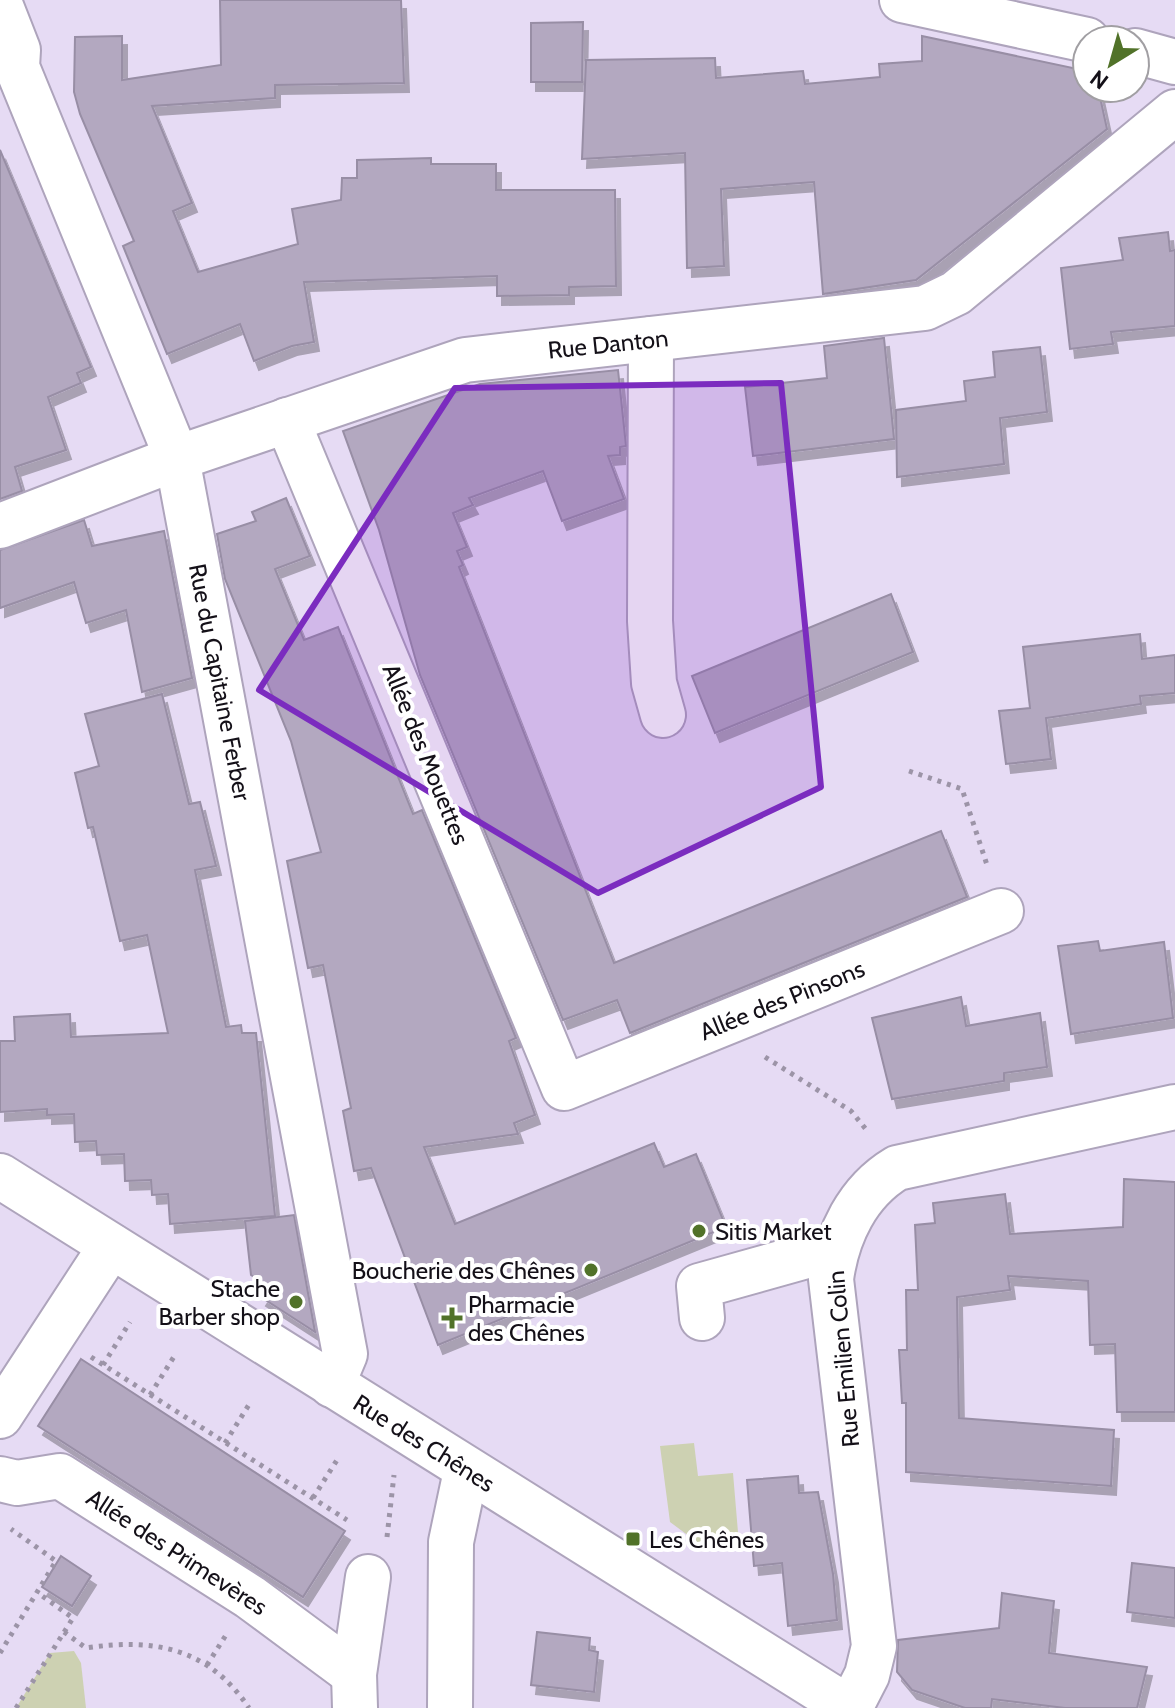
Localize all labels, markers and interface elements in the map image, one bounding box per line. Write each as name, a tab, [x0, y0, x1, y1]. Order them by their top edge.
north arrow	[1071, 24, 1151, 104]
text: N	[1085, 64, 1114, 95]
street label: Rue Danton	[546, 323, 670, 365]
street label: Rue du Capitaine Ferber	[183, 561, 257, 803]
street label: Allée des Mouettes	[377, 659, 475, 849]
street label: Allée des Pinsons	[695, 954, 869, 1046]
place label: Sitis Market	[715, 1217, 832, 1246]
marker: Sitis Market	[690, 1222, 708, 1240]
place label: Boucherie des Chênes	[352, 1256, 575, 1285]
marker: Boucherie des Chênes	[582, 1261, 600, 1279]
street label: Rue Emilien Colin	[821, 1269, 865, 1449]
place label: Stache Barber shop	[158, 1274, 280, 1331]
place label: Pharmacie des Chênes	[468, 1290, 585, 1347]
marker: Stache Barber shop	[287, 1293, 305, 1311]
marker: Pharmacie des Chênes	[443, 1309, 461, 1327]
street label: Rue des Chênes	[348, 1388, 500, 1498]
street label: Allée des Primevères	[81, 1483, 273, 1621]
place label: Les Chênes	[649, 1525, 764, 1554]
marker: Les Chênes	[624, 1530, 642, 1548]

